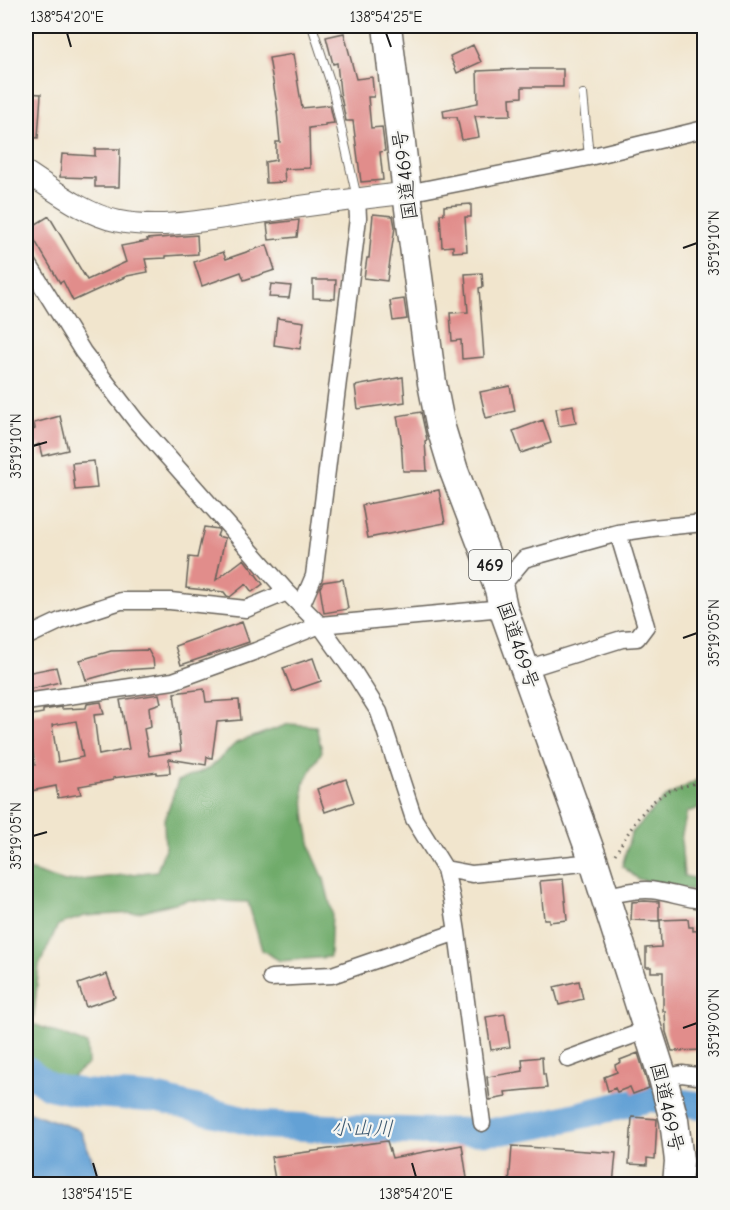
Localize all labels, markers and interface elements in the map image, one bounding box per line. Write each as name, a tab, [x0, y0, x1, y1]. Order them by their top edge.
text: 138°54'20"E	[30, 8, 104, 26]
text: 138°54'25"E	[350, 8, 422, 26]
street label: 国道469号	[388, 128, 422, 222]
text: 35°19'10"N	[705, 210, 723, 276]
text: 35°19'10"N	[7, 413, 25, 479]
road number: 469	[469, 550, 511, 580]
street label: 国道469号	[492, 598, 544, 692]
text: 35°19'05"N	[705, 599, 723, 667]
text: 35°19'05"N	[7, 802, 25, 870]
text: 35°19'00"N	[705, 989, 723, 1057]
street label: 国道469号	[646, 1060, 688, 1154]
water label: 小山川	[330, 1115, 394, 1141]
text: 138°54'15"E	[62, 1185, 132, 1203]
text: 138°54'20"E	[379, 1185, 453, 1203]

